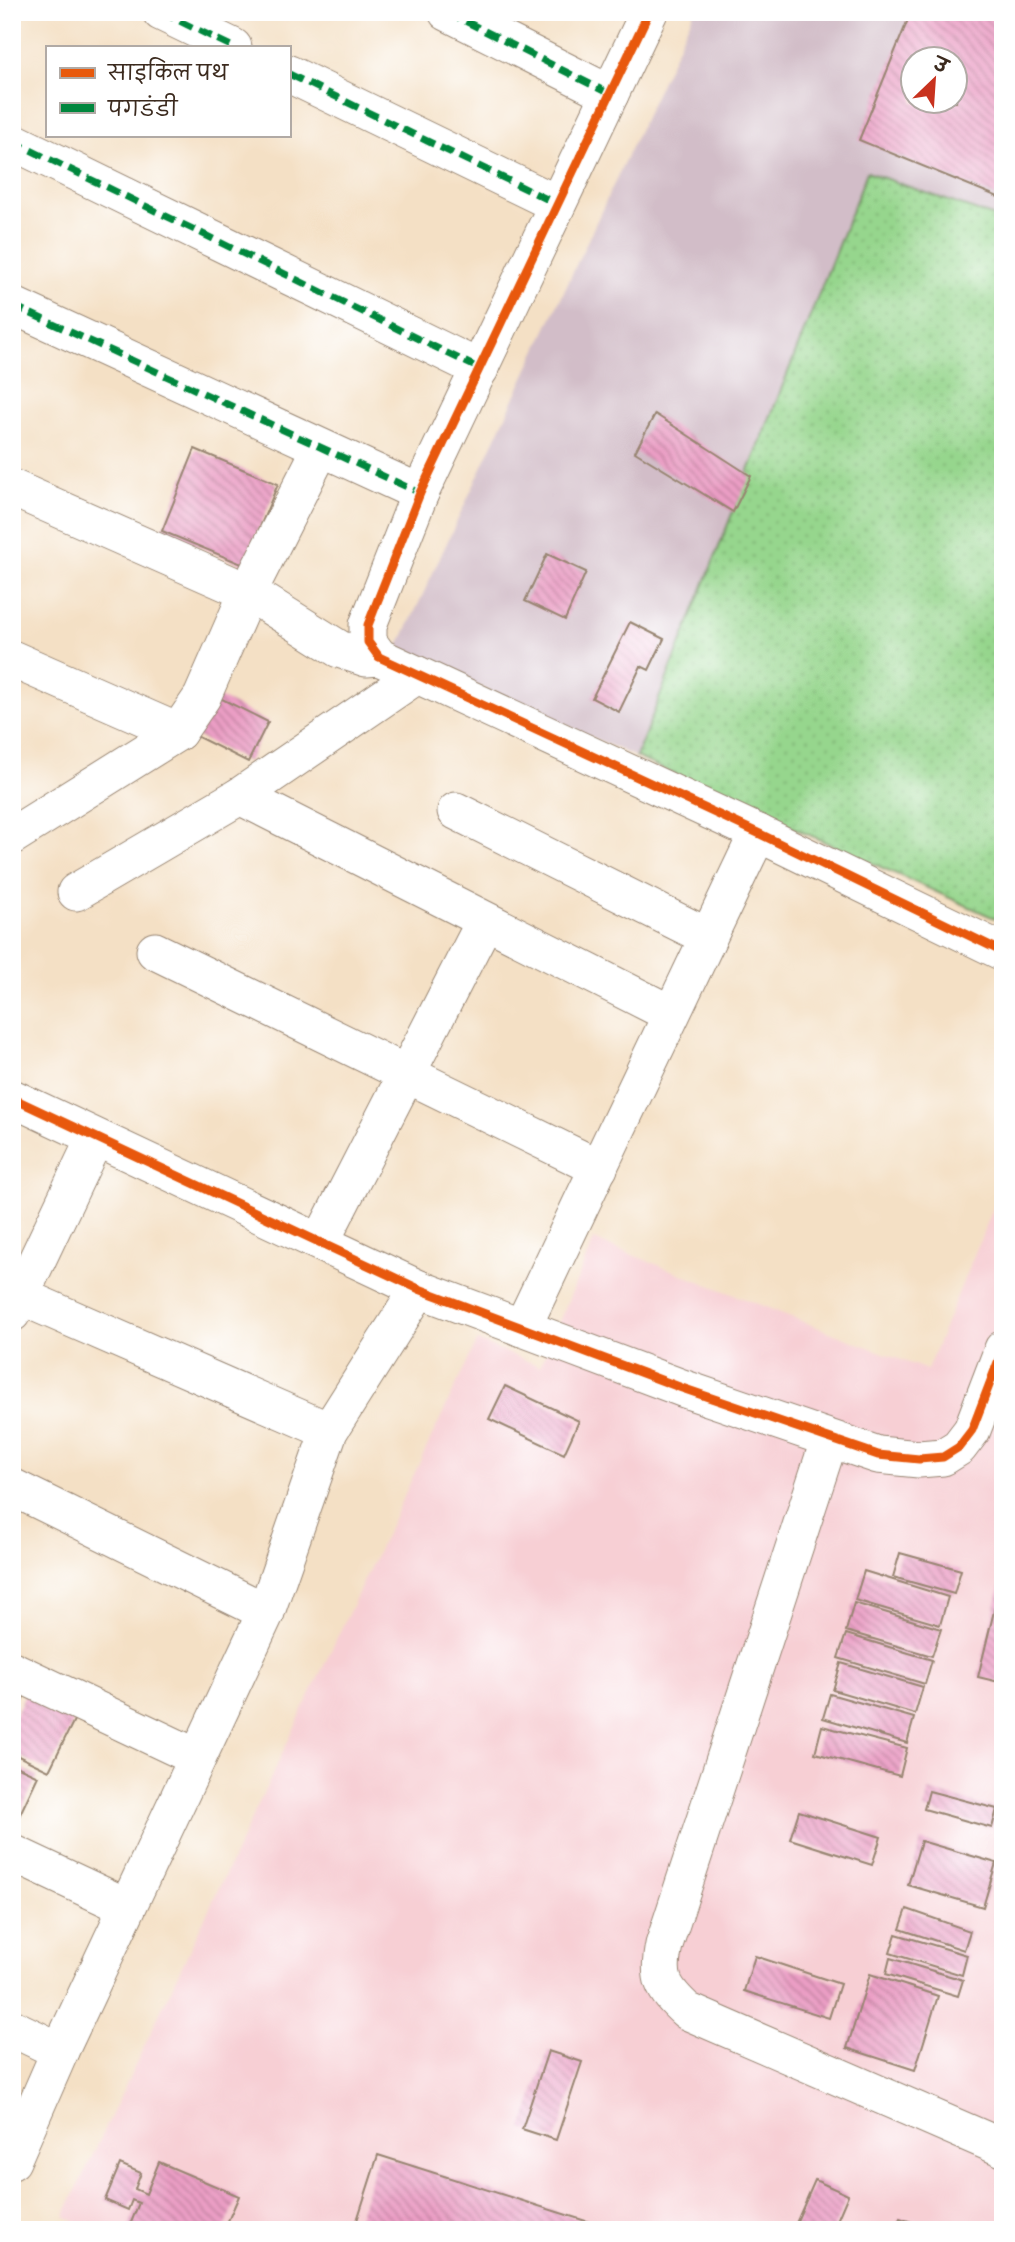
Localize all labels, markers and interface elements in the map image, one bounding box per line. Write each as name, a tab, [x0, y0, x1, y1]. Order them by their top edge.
legend	[46, 46, 290, 136]
north arrow	[900, 46, 970, 116]
text: उ	[927, 54, 952, 82]
text: साइकिल पथ	[107, 57, 229, 89]
text: पगडंडी	[107, 93, 179, 125]

